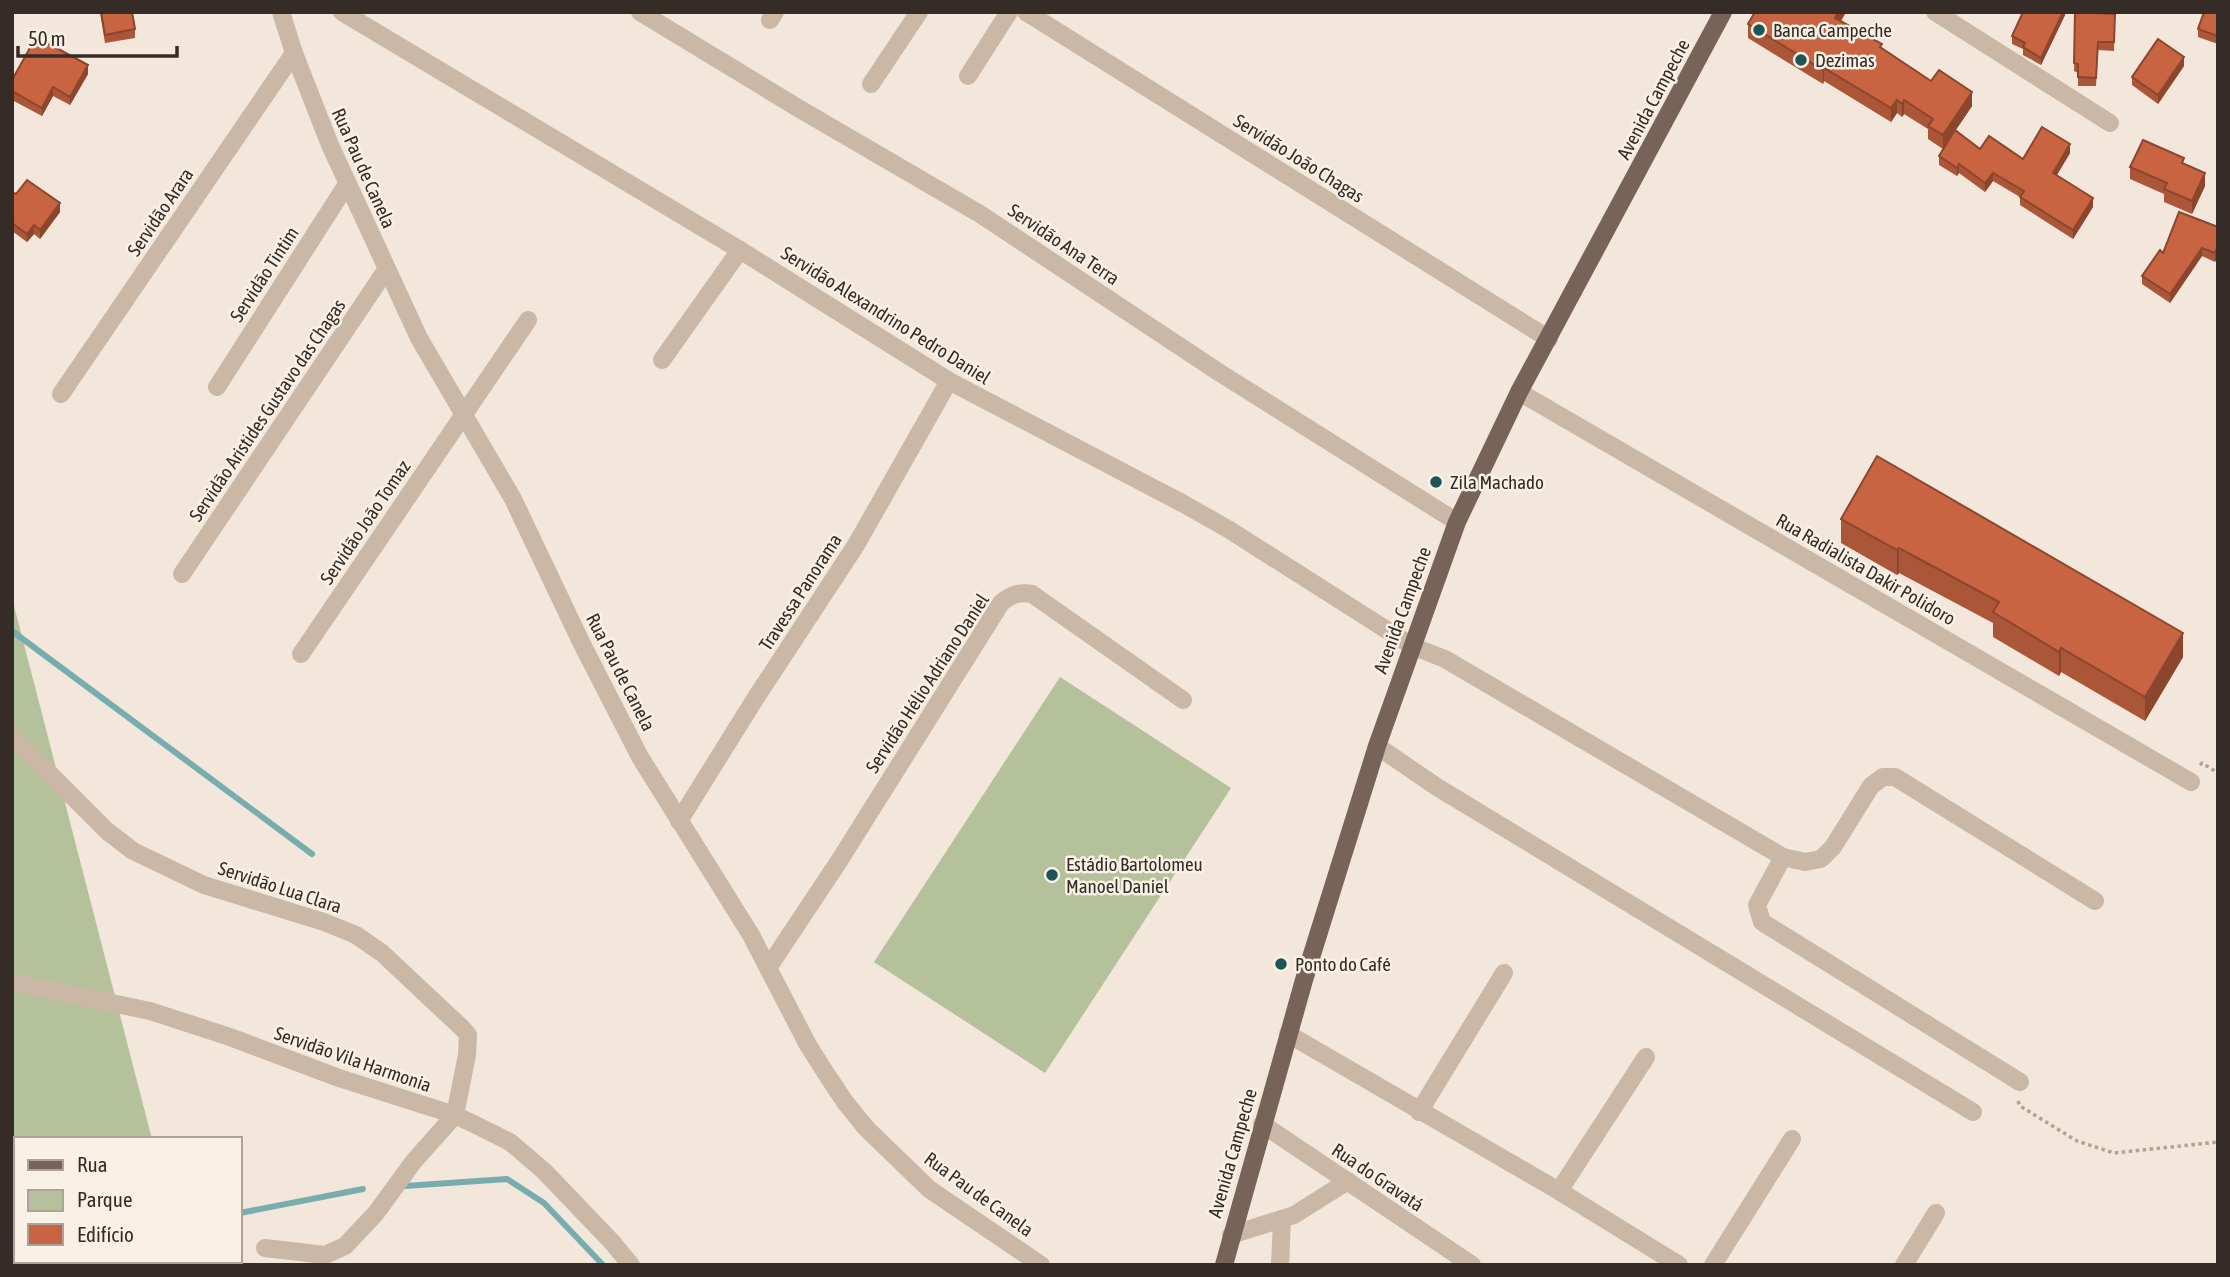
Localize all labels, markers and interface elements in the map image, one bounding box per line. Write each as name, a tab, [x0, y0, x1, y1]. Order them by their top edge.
scale bar	[18, 14, 177, 58]
place label: Banca Campeche	[1773, 19, 1892, 41]
marker: Banca Campeche	[1751, 22, 1767, 38]
text: 50 m	[28, 26, 66, 50]
street label: Avenida Campeche	[1612, 35, 1694, 163]
place label: Dezimas	[1815, 49, 1875, 71]
marker: Dezimas	[1793, 52, 1809, 68]
street label: Rua Pau de Canela	[328, 105, 400, 231]
street label: Servidão João Chagas	[1230, 109, 1368, 207]
street label: Servidão Arara	[123, 164, 197, 260]
street label: Servidão Ana Terra	[1004, 199, 1124, 289]
street label: Servidão Tintim	[225, 222, 303, 326]
street label: Servidão Alexandrino Pedro Daniel	[777, 241, 995, 389]
street label: Servidão Aristides Gustavo das Chagas	[184, 295, 350, 525]
street label: Servidão João Tomaz	[315, 456, 415, 588]
place label: Zila Machado	[1450, 471, 1544, 493]
marker: Zila Machado	[1428, 474, 1444, 490]
street label: Rua Radialista Dakir Polidoro	[1772, 509, 1960, 629]
street label: Travessa Panorama	[754, 529, 846, 655]
street label: Avenida Campeche	[1369, 544, 1435, 676]
street label: Servidão Hélio Adriano Daniel	[861, 589, 993, 777]
street label: Rua Pau de Canela	[582, 610, 660, 734]
place label: Estádio Bartolomeu Manoel Daniel	[1066, 853, 1203, 897]
street label: Servidão Lua Clara	[216, 857, 344, 917]
marker: Estádio Bartolomeu Manoel Daniel	[1044, 867, 1060, 883]
place label: Ponto do Café	[1295, 953, 1391, 975]
marker: Ponto do Café	[1273, 956, 1289, 972]
street label: Servidão Vila Harmonia	[272, 1022, 434, 1096]
street label: Avenida Campeche	[1203, 1086, 1261, 1220]
legend	[14, 1137, 242, 1263]
street label: Rua do Gravatá	[1328, 1138, 1428, 1216]
street label: Rua Pau de Canela	[920, 1147, 1038, 1241]
text: Rua	[77, 1152, 107, 1176]
text: Parque	[77, 1187, 132, 1211]
text: Edifício	[77, 1222, 134, 1246]

